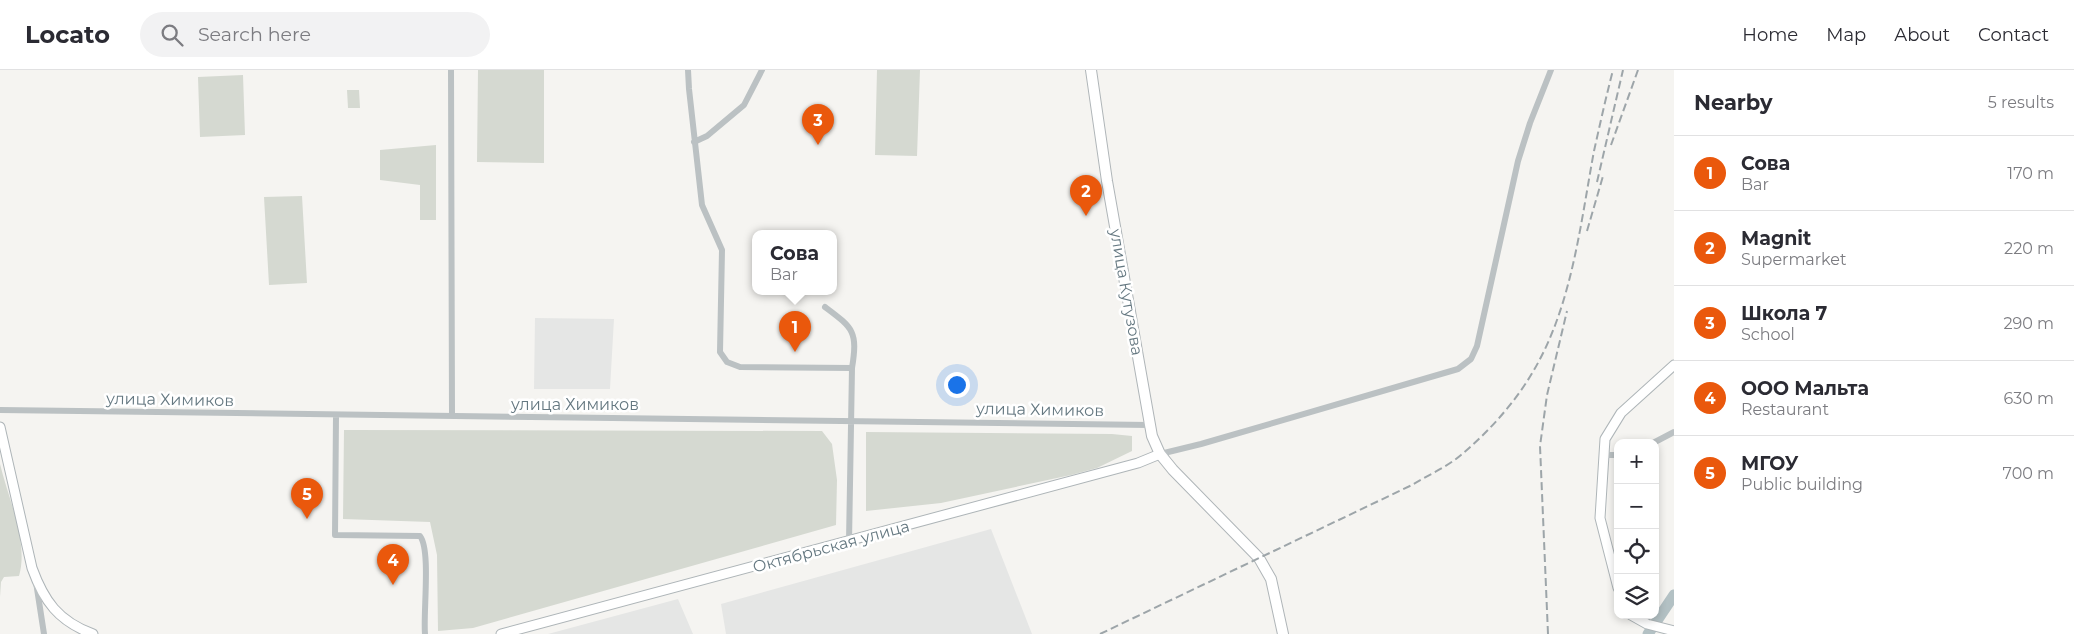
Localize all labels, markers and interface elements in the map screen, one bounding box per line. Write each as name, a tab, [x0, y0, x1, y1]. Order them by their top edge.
search box	[140, 12, 490, 57]
text: Locato	[25, 20, 110, 49]
icon: search	[158, 21, 186, 49]
text: Search here	[198, 23, 311, 46]
text: Home	[1742, 24, 1798, 46]
text: Map	[1826, 24, 1866, 46]
text: About	[1894, 24, 1950, 46]
text: Contact	[1978, 24, 2049, 46]
text: Nearby	[1694, 90, 1773, 115]
text: 5 results	[1988, 93, 2054, 112]
pin: 3	[802, 104, 834, 145]
text: Сова	[1741, 152, 1790, 175]
text: 1	[1707, 164, 1713, 183]
text: 170 m	[2007, 164, 2054, 183]
pin: 2	[1070, 175, 1102, 216]
text: Bar	[1741, 175, 1769, 194]
street label: улица Кутузова	[1106, 226, 1147, 357]
text: Magnit	[1741, 227, 1811, 250]
popup	[752, 230, 837, 295]
text: 2	[1705, 239, 1715, 258]
text: 220 m	[2004, 239, 2054, 258]
text: Сова	[770, 242, 819, 265]
text: Supermarket	[1741, 250, 1847, 269]
text: Bar	[770, 265, 798, 284]
text: Школа 7	[1741, 302, 1827, 325]
pin: 1	[779, 311, 811, 352]
text: 3	[1705, 314, 1715, 333]
text: 290 m	[2003, 314, 2054, 333]
text: School	[1741, 325, 1795, 344]
your location	[944, 372, 970, 398]
text: ООО Мальта	[1741, 377, 1869, 400]
street label: улица Химиков	[105, 389, 234, 410]
text: 4	[1704, 389, 1716, 408]
text: 630 m	[2003, 389, 2054, 408]
street label: улица Химиков	[510, 395, 639, 414]
street label: улица Химиков	[975, 399, 1104, 420]
text: Restaurant	[1741, 400, 1829, 419]
map controls	[1614, 439, 1659, 619]
button: +	[1614, 439, 1659, 484]
text: МГОУ	[1741, 452, 1799, 475]
text: 5	[1705, 464, 1715, 483]
text: 700 m	[2003, 464, 2054, 483]
text: Public building	[1741, 475, 1863, 494]
pin: 5	[291, 478, 323, 519]
button: −	[1614, 484, 1659, 529]
street label: Октябрьская улица	[751, 516, 912, 577]
button: locate	[1614, 529, 1659, 574]
pin: 4	[377, 544, 409, 585]
button: layers	[1614, 574, 1659, 619]

